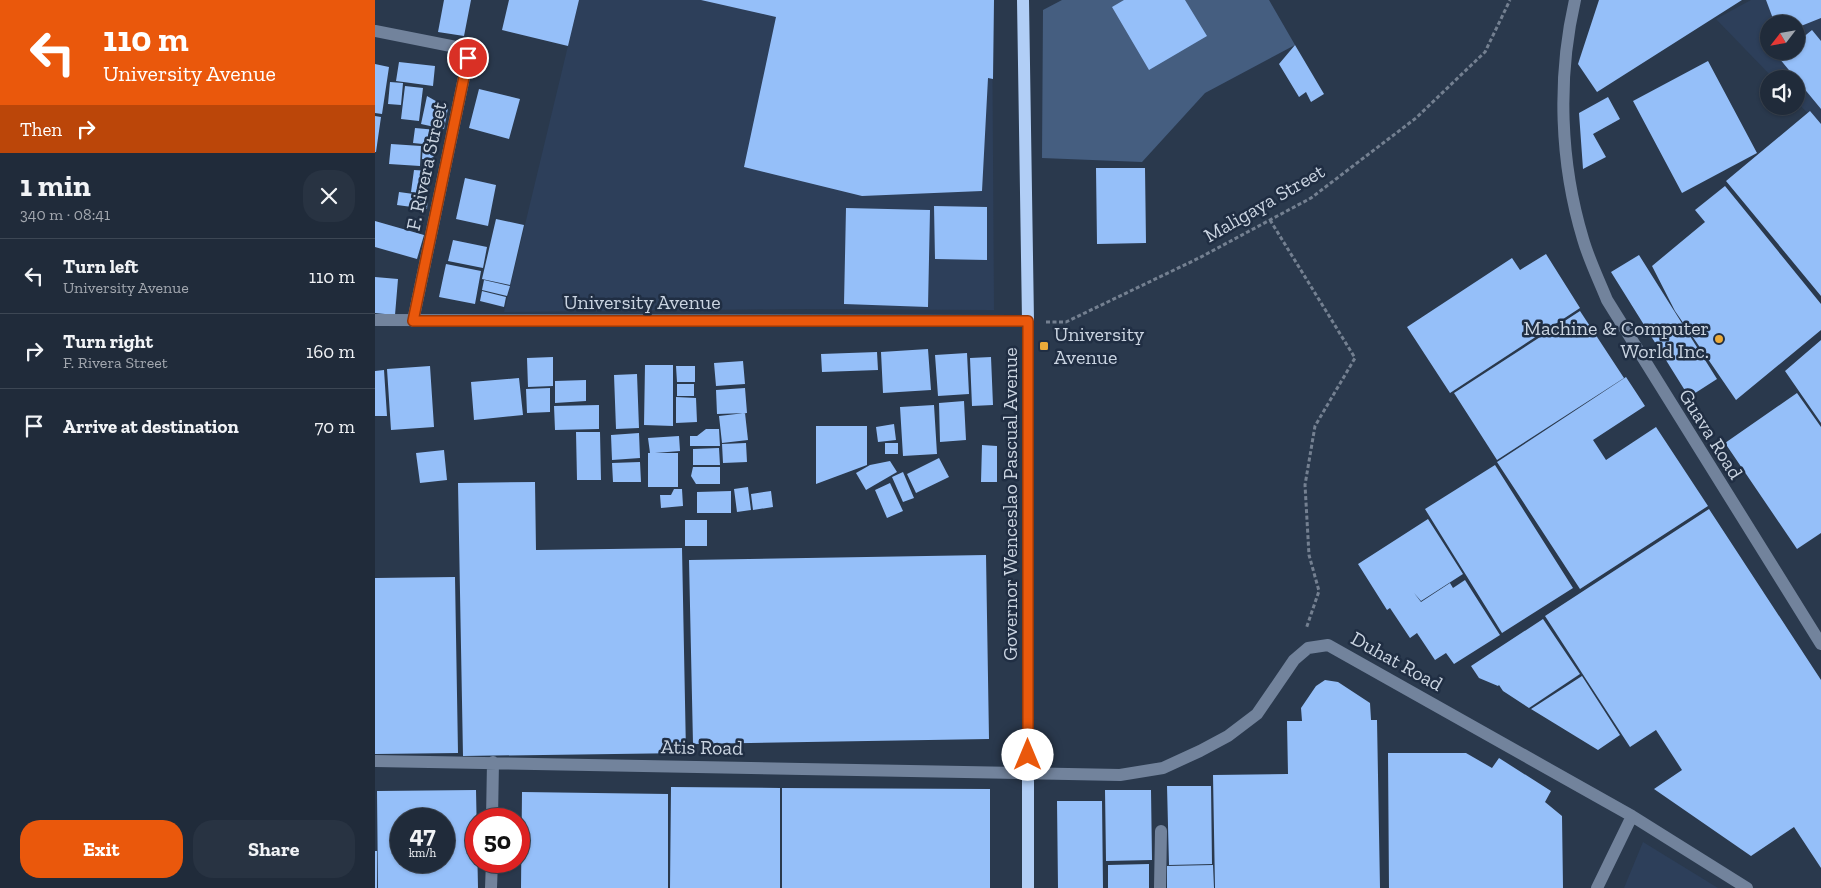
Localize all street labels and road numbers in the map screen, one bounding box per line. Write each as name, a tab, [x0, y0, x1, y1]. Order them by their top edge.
street label: F. Rivera Street	[401, 99, 451, 232]
street label: Maligaya Street	[1199, 158, 1329, 247]
street label: University Avenue	[563, 290, 721, 314]
street label: Governor Wenceslao Pascual Avenue	[998, 347, 1022, 661]
street label: Guava Road	[1674, 385, 1748, 483]
street label: Duhat Road	[1347, 626, 1447, 696]
street label: Atis Road	[661, 734, 743, 760]

